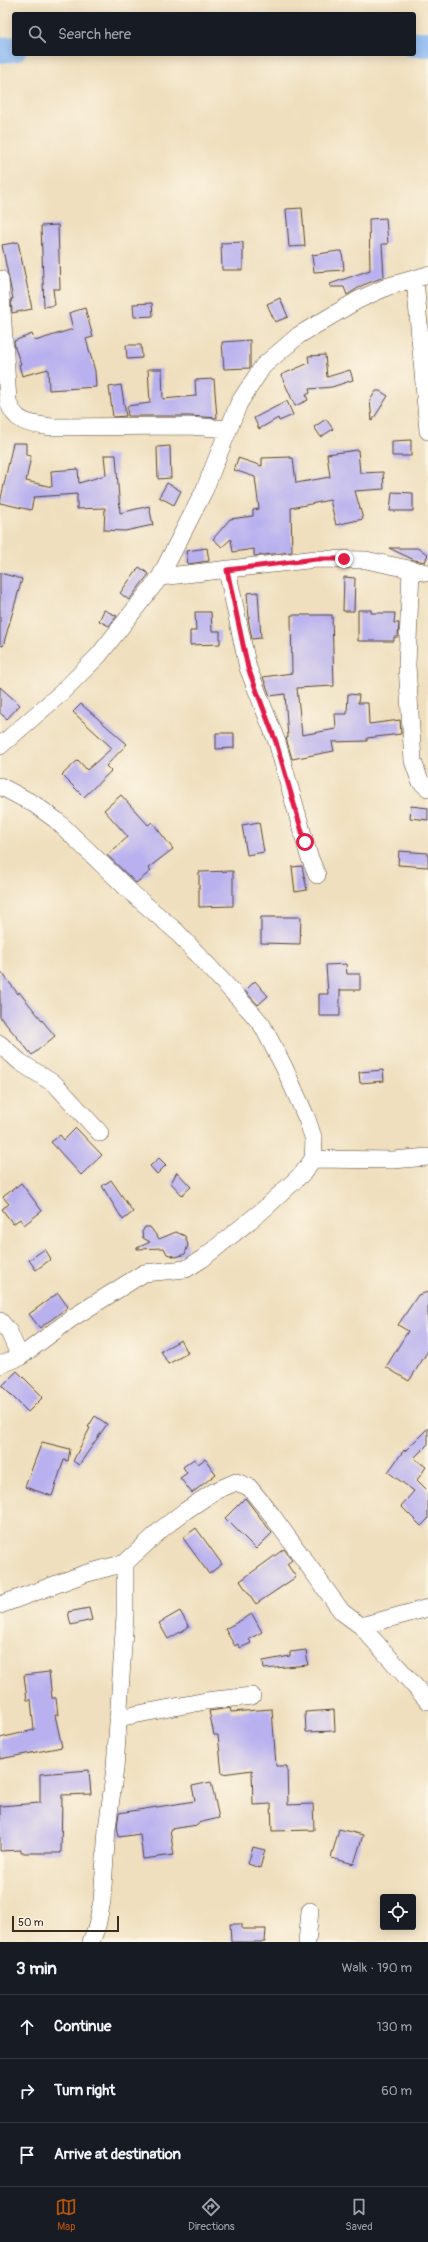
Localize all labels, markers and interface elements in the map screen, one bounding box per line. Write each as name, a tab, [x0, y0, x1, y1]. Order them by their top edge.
search box	[12, 12, 416, 56]
icon: search	[26, 23, 48, 45]
text: Search here	[58, 25, 131, 44]
route end	[335, 550, 353, 568]
route start	[296, 833, 314, 851]
map controls	[380, 1894, 416, 1930]
button: locate	[380, 1894, 416, 1930]
scale bar	[12, 1914, 119, 1933]
text: 50 m	[18, 1916, 44, 1929]
text: 3 min	[16, 1958, 57, 1979]
text: Walk · 190 m	[341, 1960, 412, 1976]
icon: ahead	[16, 2016, 38, 2038]
text: Continue	[54, 2017, 112, 2036]
text: 130 m	[376, 2019, 412, 2035]
icon: right	[16, 2080, 38, 2102]
text: Turn right	[54, 2081, 115, 2100]
text: 60 m	[381, 2083, 412, 2099]
icon: arrive	[16, 2144, 38, 2166]
text: Arrive at destination	[54, 2145, 181, 2164]
tab: Map	[55, 2196, 77, 2233]
tab: Directions	[188, 2196, 235, 2233]
tab: Saved	[345, 2196, 373, 2233]

